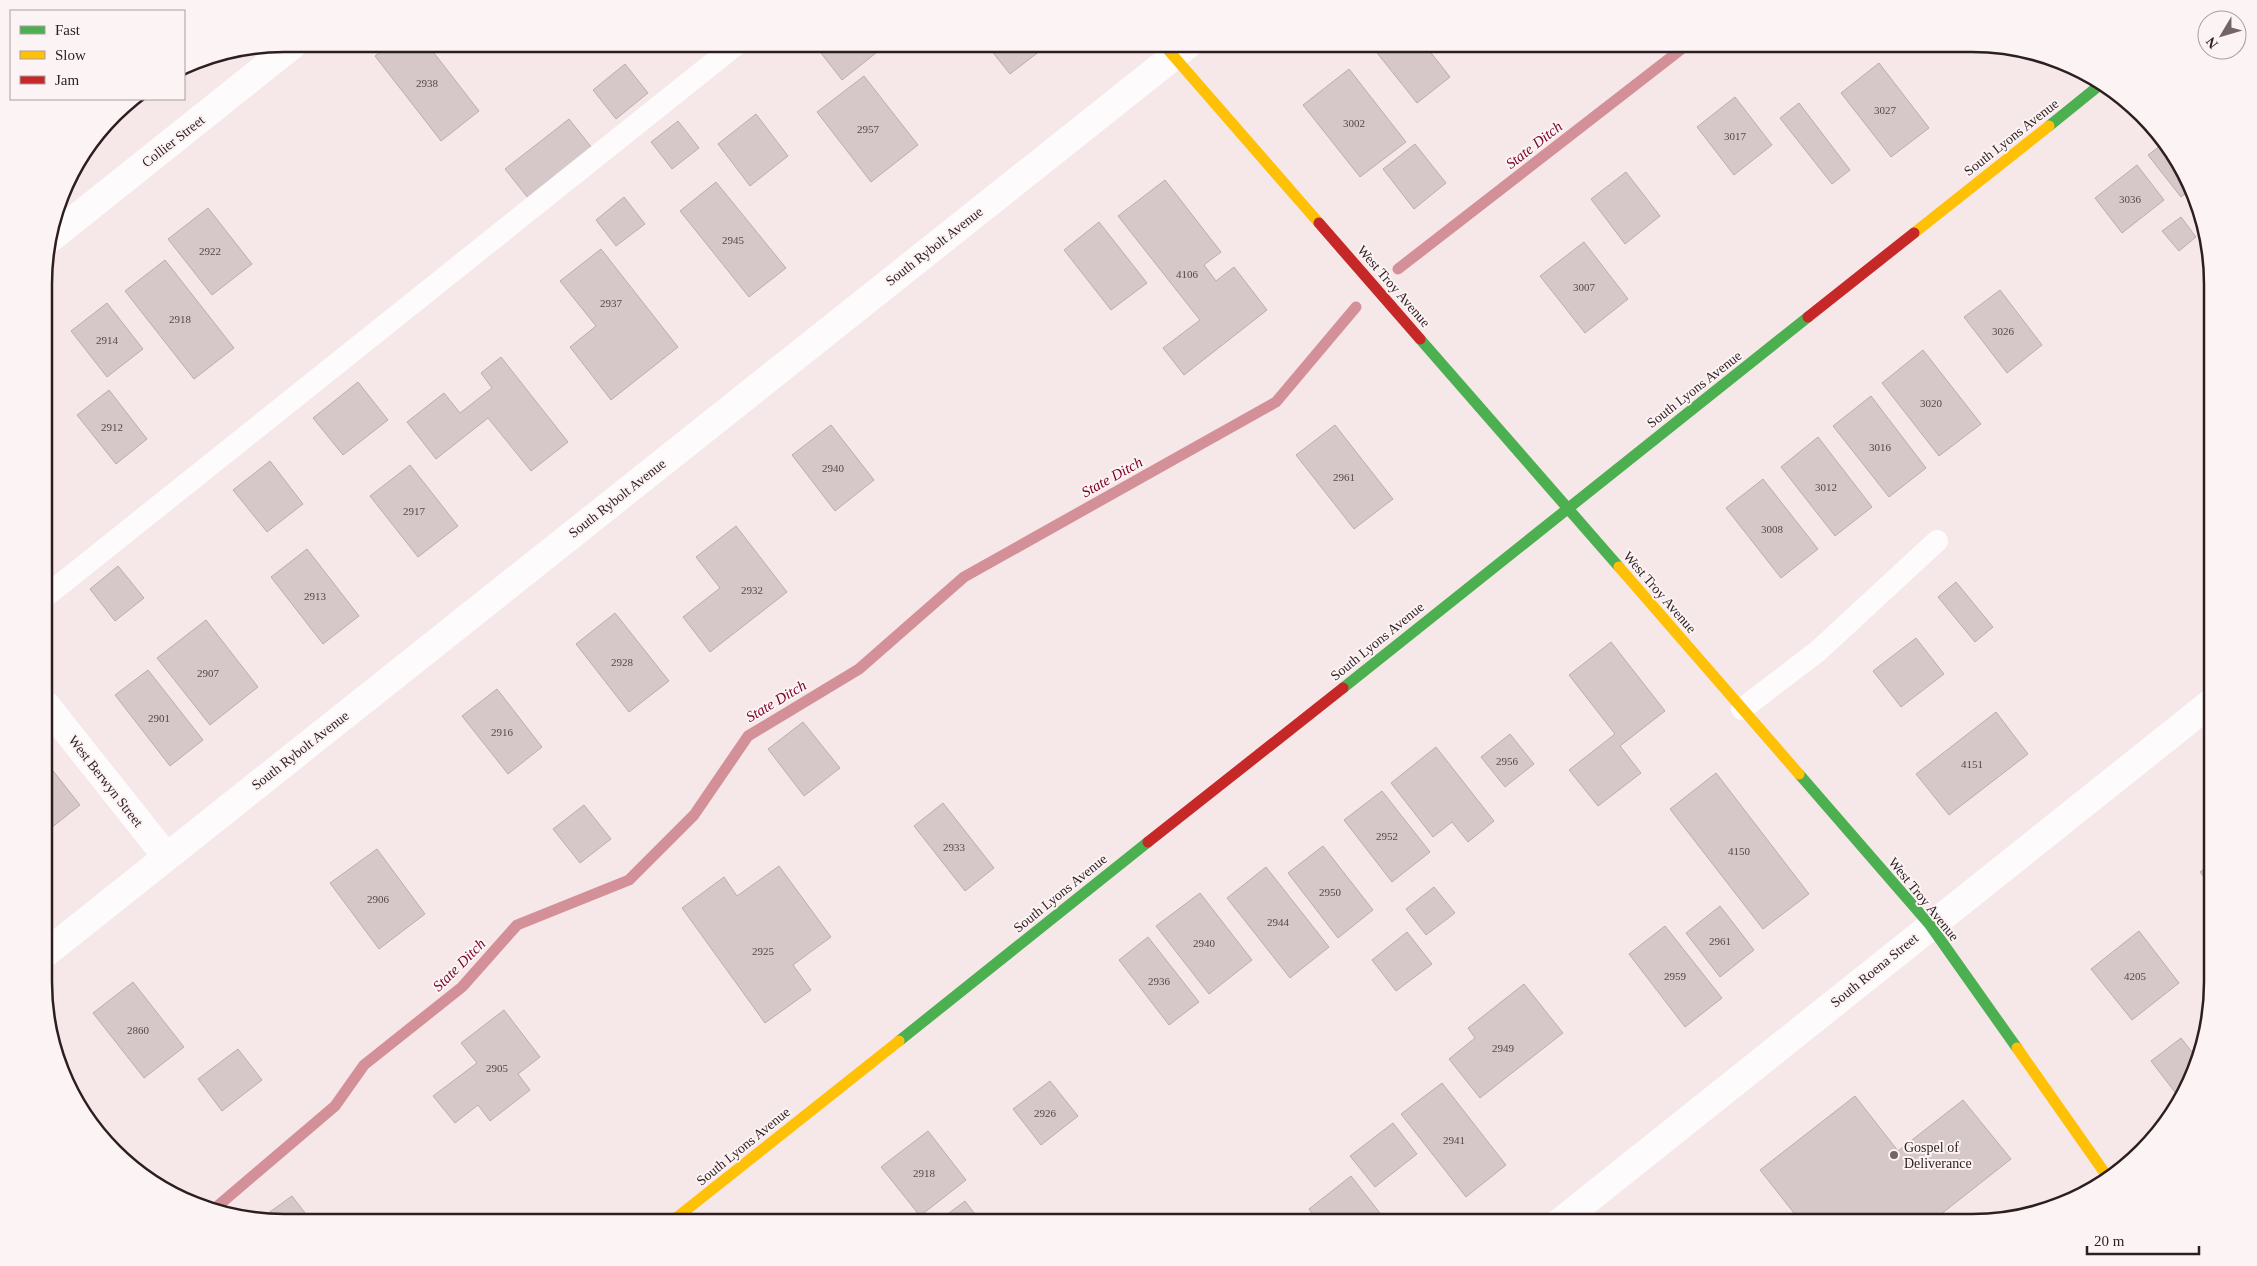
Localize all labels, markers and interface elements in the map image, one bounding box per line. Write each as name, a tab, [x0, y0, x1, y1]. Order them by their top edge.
legend	[10, 10, 185, 100]
north arrow	[2197, 10, 2247, 60]
text: Fast	[55, 22, 81, 38]
text: N	[2203, 34, 2221, 51]
text: Slow	[55, 47, 86, 63]
text: Jam	[55, 72, 79, 88]
house number: 2938	[416, 77, 439, 89]
street label: South Lyons Avenue	[1961, 96, 2061, 179]
house number: 3027	[1874, 104, 1897, 116]
street label: Collier Street	[139, 112, 208, 170]
house number: 3002	[1343, 117, 1365, 129]
water label: State Ditch	[1503, 118, 1565, 172]
house number: 2957	[857, 123, 880, 135]
house number: 3017	[1724, 130, 1747, 142]
house number: 3036	[2119, 193, 2142, 205]
street label: South Rybolt Avenue	[883, 204, 986, 289]
house number: 2945	[722, 234, 745, 246]
street label: West Troy Avenue	[1354, 243, 1433, 330]
house number: 2922	[199, 245, 221, 257]
house number: 4106	[1176, 268, 1199, 280]
house number: 3007	[1573, 281, 1596, 293]
house number: 2937	[600, 297, 623, 309]
house number: 2918	[169, 313, 192, 325]
house number: 3026	[1992, 325, 2015, 337]
house number: 2914	[96, 334, 119, 346]
street label: South Lyons Avenue	[1644, 348, 1744, 431]
house number: 3020	[1920, 397, 1943, 409]
house number: 2912	[101, 421, 123, 433]
house number: 3016	[1869, 441, 1892, 453]
water label: State Ditch	[1079, 454, 1145, 500]
street label: South Rybolt Avenue	[566, 456, 669, 541]
house number: 2940	[822, 462, 845, 474]
house number: 2961	[1333, 471, 1355, 483]
house number: 3012	[1815, 481, 1837, 493]
house number: 2917	[403, 505, 426, 517]
house number: 3008	[1761, 523, 1784, 535]
street label: West Troy Avenue	[1620, 549, 1699, 636]
house number: 2932	[741, 584, 763, 596]
house number: 2913	[304, 590, 327, 602]
street label: South Lyons Avenue	[1328, 599, 1427, 684]
house number: 2928	[611, 656, 634, 668]
house number: 2907	[197, 667, 220, 679]
water label: State Ditch	[743, 677, 809, 725]
street label: South Rybolt Avenue	[249, 708, 352, 793]
house number: 2901	[148, 712, 170, 724]
house number: 2916	[491, 726, 514, 738]
street label: West Berwyn Street	[65, 733, 146, 830]
house number: 2956	[1496, 755, 1519, 767]
house number: 4151	[1961, 758, 1983, 770]
house number: 2952	[1376, 830, 1398, 842]
house number: 2933	[943, 841, 966, 853]
house number: 4150	[1728, 845, 1751, 857]
street label: South Lyons Avenue	[1011, 851, 1110, 936]
street label: West Troy Avenue	[1885, 855, 1962, 944]
house number: 2950	[1319, 886, 1342, 898]
house number: 2906	[367, 893, 390, 905]
house number: 2944	[1267, 916, 1290, 928]
street label: South Roena Street	[1828, 930, 1921, 1010]
house number: 2961	[1709, 935, 1731, 947]
water label: State Ditch	[430, 936, 488, 994]
house number: 2940	[1193, 937, 1216, 949]
house number: 2925	[752, 945, 775, 957]
house number: 2959	[1664, 970, 1687, 982]
house number: 4205	[2124, 970, 2147, 982]
house number: 2936	[1148, 975, 1171, 987]
house number: 2860	[127, 1024, 150, 1036]
house number: 2949	[1492, 1042, 1515, 1054]
house number: 2905	[486, 1062, 509, 1074]
street label: South Lyons Avenue	[694, 1104, 793, 1189]
house number: 2926	[1034, 1107, 1057, 1119]
house number: 2941	[1443, 1134, 1465, 1146]
place label: Gospel of Deliverance	[1904, 1140, 1972, 1171]
marker: Gospel of Deliverance	[1888, 1149, 1900, 1161]
house number: 2918	[913, 1167, 936, 1179]
scale bar	[2087, 1224, 2200, 1256]
text: 20 m	[2094, 1233, 2125, 1249]

